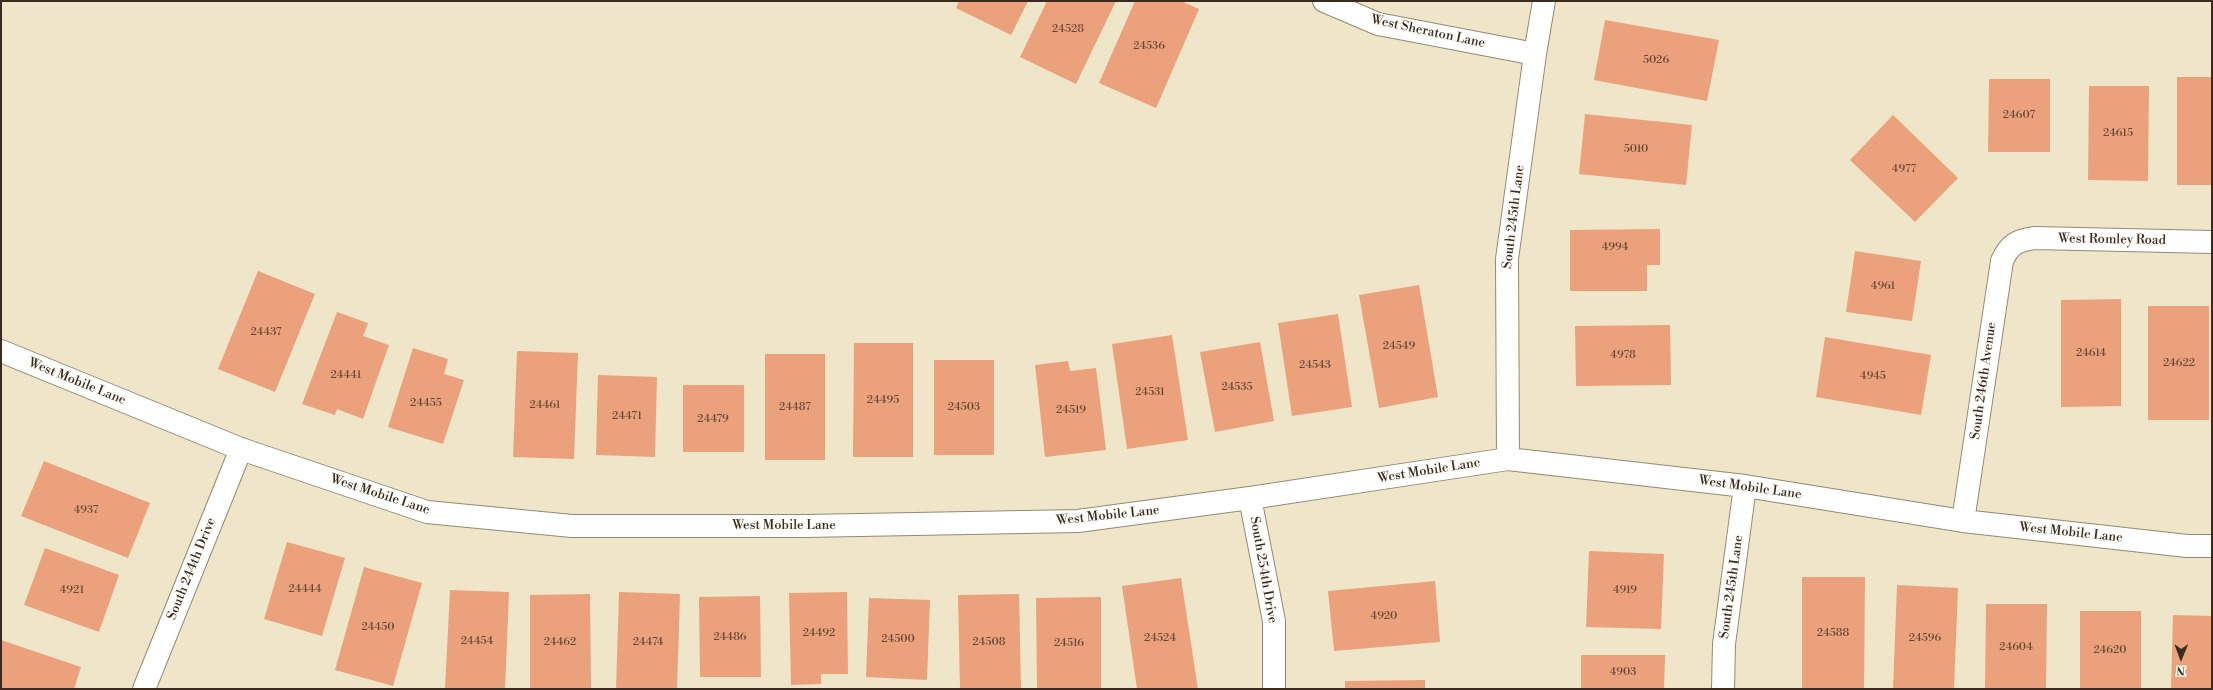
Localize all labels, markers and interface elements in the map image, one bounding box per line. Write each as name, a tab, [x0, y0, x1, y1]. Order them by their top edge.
street label: West Sheraton Lane	[1370, 12, 1486, 52]
house number: 24528	[1052, 22, 1084, 36]
house number: 24536	[1133, 39, 1165, 53]
house number: 5026	[1643, 53, 1669, 67]
house number: 24607	[2003, 108, 2035, 122]
house number: 24615	[2103, 126, 2133, 140]
house number: 5010	[1624, 142, 1648, 156]
house number: 4977	[1892, 162, 1916, 176]
street label: South 245th Lane	[1500, 164, 1528, 270]
street label: West Romley Road	[2058, 231, 2166, 249]
house number: 4994	[1602, 240, 1628, 254]
house number: 4961	[1871, 279, 1895, 293]
street label: South 246th Avenue	[1968, 321, 2000, 441]
house number: 24437	[250, 325, 282, 339]
house number: 24549	[1383, 339, 1415, 353]
house number: 24614	[2076, 346, 2106, 360]
house number: 4978	[1610, 348, 1636, 362]
street label: West Mobile Lane	[26, 355, 128, 409]
house number: 24622	[2163, 356, 2195, 370]
house number: 24543	[1299, 358, 1331, 372]
house number: 24441	[330, 368, 362, 382]
house number: 4945	[1860, 369, 1886, 383]
house number: 24535	[1221, 380, 1253, 394]
house number: 24531	[1135, 385, 1165, 399]
house number: 24495	[867, 393, 899, 407]
house number: 24455	[410, 396, 442, 410]
house number: 24461	[530, 398, 560, 412]
house number: 24487	[779, 400, 811, 414]
house number: 24503	[948, 400, 980, 414]
house number: 24519	[1056, 403, 1086, 417]
house number: 24471	[612, 409, 642, 423]
house number: 24479	[697, 412, 729, 426]
street label: West Mobile Lane	[1377, 455, 1481, 487]
street label: West Mobile Lane	[328, 472, 432, 518]
street label: West Mobile Lane	[1698, 473, 1802, 503]
house number: 4937	[74, 503, 98, 517]
street label: West Mobile Lane	[1056, 503, 1160, 529]
street label: South 254th Drive	[1246, 515, 1280, 625]
street label: South 244th Drive	[164, 516, 220, 622]
street label: West Mobile Lane	[732, 518, 836, 534]
street label: West Mobile Lane	[2019, 520, 2123, 546]
street label: South 245th Lane	[1717, 534, 1747, 640]
house number: 24444	[288, 582, 322, 596]
house number: 4921	[60, 583, 84, 597]
house number: 4919	[1613, 583, 1637, 597]
house number: 4920	[1371, 609, 1397, 623]
house number: 24450	[361, 620, 395, 634]
house number: 24492	[803, 626, 835, 640]
house number: 24588	[1817, 626, 1849, 640]
house number: 24486	[713, 630, 747, 644]
house number: 24524	[1144, 631, 1176, 645]
house number: 24596	[1909, 631, 1941, 645]
house number: 24500	[881, 632, 915, 646]
house number: 24454	[461, 634, 493, 648]
house number: 24462	[544, 635, 576, 649]
house number: 24474	[633, 635, 663, 649]
house number: 24508	[973, 635, 1005, 649]
house number: 24516	[1054, 636, 1084, 650]
north arrow	[2161, 638, 2201, 678]
house number: 24604	[1999, 640, 2033, 654]
house number: 24620	[2093, 643, 2127, 657]
text: N	[2176, 663, 2185, 677]
house number: 4903	[1610, 665, 1636, 679]

